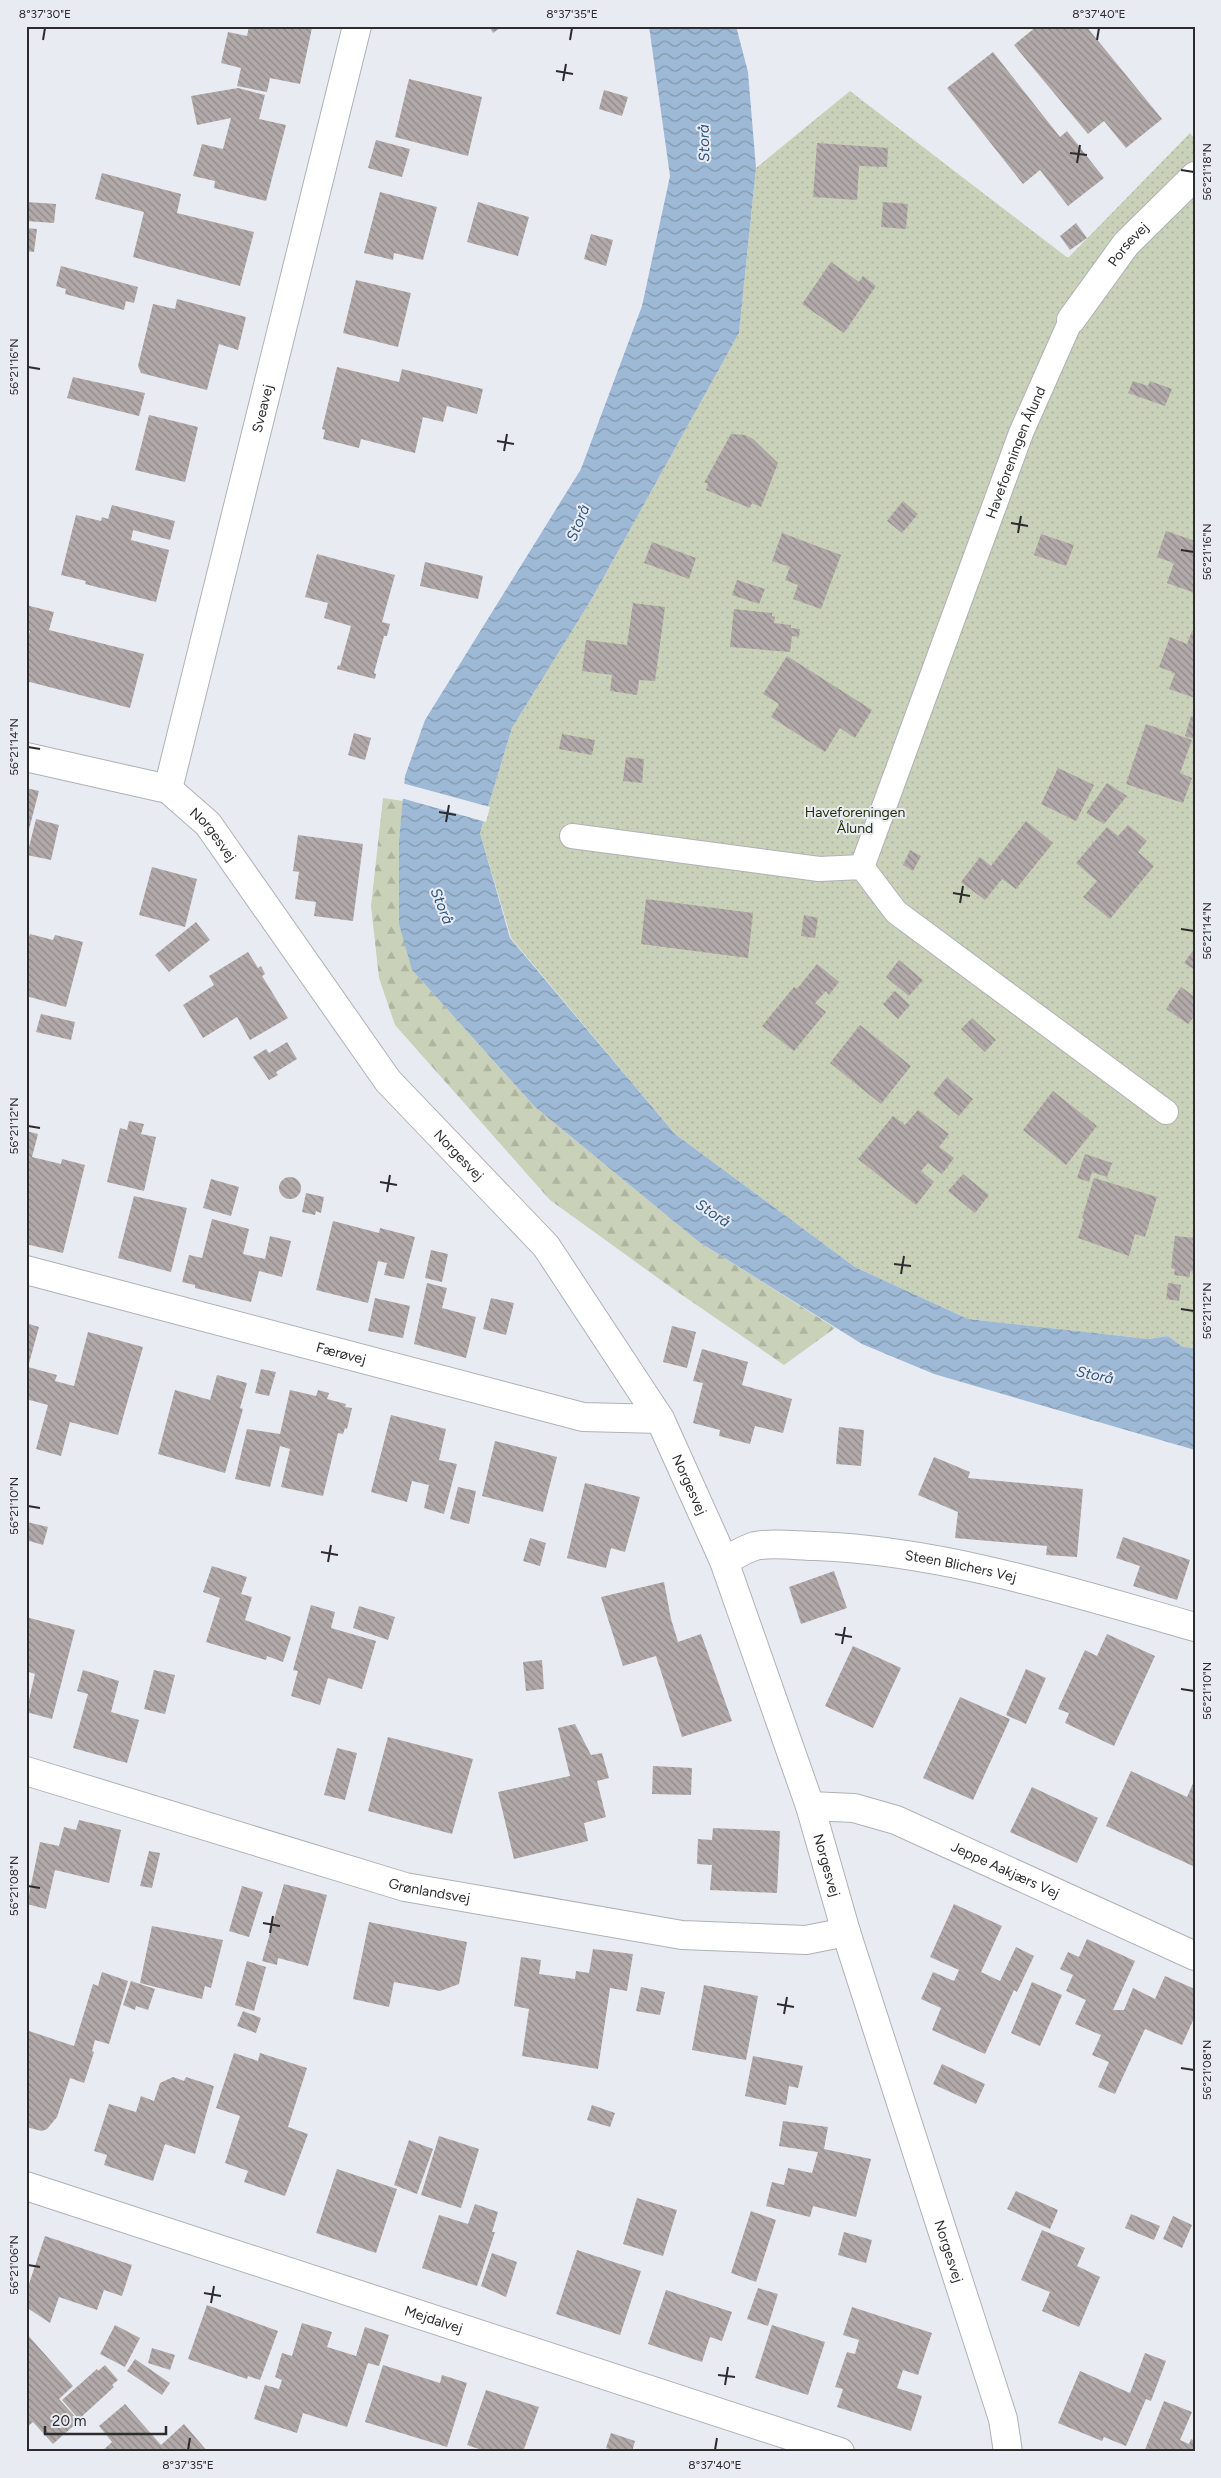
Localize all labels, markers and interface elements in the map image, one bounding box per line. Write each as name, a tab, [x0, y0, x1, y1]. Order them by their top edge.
text: 8°37'30"E	[19, 7, 71, 21]
text: 8°37'35"E	[546, 7, 598, 21]
text: 8°37'40"E	[1072, 7, 1126, 21]
water label: Storå	[695, 124, 713, 162]
text: 56°21'18"N	[1200, 143, 1214, 201]
street label: Porsevej	[1105, 219, 1152, 270]
text: 56°21'16"N	[7, 338, 21, 396]
street label: Sveavej	[249, 383, 277, 434]
street label: Haveforeningen Ålund	[982, 384, 1049, 521]
water label: Storå	[563, 502, 593, 544]
text: 56°21'16"N	[1200, 523, 1214, 581]
text: 56°21'14"N	[7, 718, 21, 776]
street label: Norgesvej	[186, 804, 240, 865]
park label: Haveforeningen Ålund	[805, 804, 905, 837]
water label: Storå	[427, 885, 457, 927]
text: 56°21'14"N	[1200, 902, 1214, 960]
text: 56°21'12"N	[7, 1098, 21, 1154]
street label: Norgesvej	[430, 1126, 487, 1185]
water label: Storå	[692, 1195, 734, 1231]
text: 56°21'12"N	[1200, 1283, 1214, 1339]
street label: Færøvej	[314, 1339, 368, 1368]
water label: Storå	[1075, 1362, 1115, 1388]
street label: Norgesvej	[668, 1452, 710, 1518]
text: 56°21'10"N	[7, 1477, 21, 1535]
street label: Steen Blichers Vej	[904, 1547, 1018, 1586]
text: 56°21'10"N	[1200, 1662, 1214, 1720]
street label: Norgesvej	[809, 1832, 843, 1899]
street label: Jeppe Aakjærs Vej	[948, 1838, 1062, 1902]
text: 56°21'08"N	[7, 1856, 21, 1916]
street label: Grønlandsvej	[386, 1874, 471, 1907]
text: 56°21'08"N	[1200, 2040, 1214, 2100]
street label: Norgesvej	[930, 2218, 966, 2285]
text: 56°21'06"N	[7, 2235, 21, 2295]
street label: Mejdalvej	[402, 2302, 465, 2337]
scale bar	[45, 2403, 166, 2435]
text: 20 m	[52, 2412, 86, 2430]
text: 8°37'35"E	[162, 2458, 214, 2472]
text: 8°37'40"E	[688, 2458, 742, 2472]

